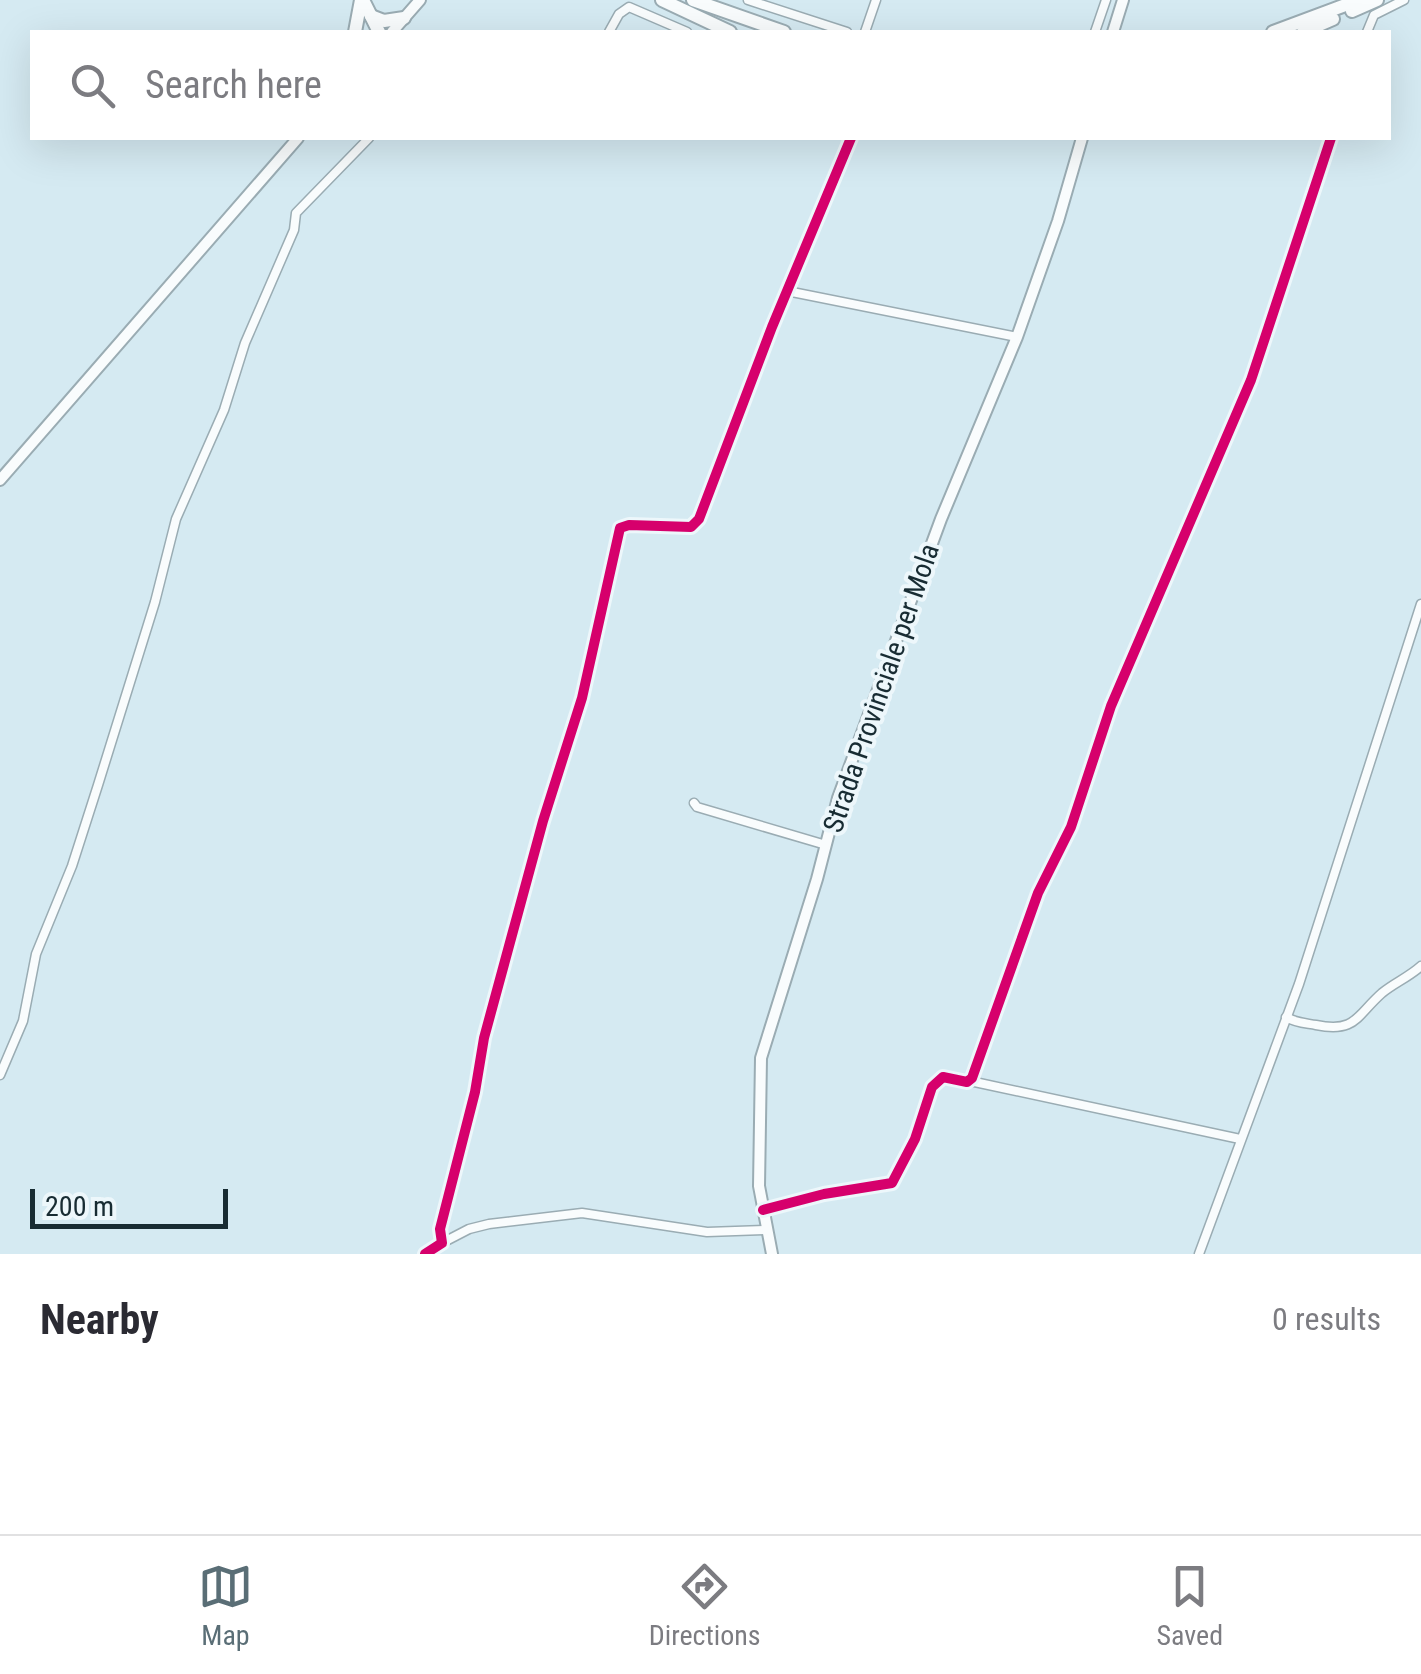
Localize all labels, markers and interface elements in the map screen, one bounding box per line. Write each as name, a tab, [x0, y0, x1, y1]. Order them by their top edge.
search box	[30, 30, 1391, 140]
icon: search	[65, 58, 120, 113]
text: Search here	[145, 63, 322, 107]
street label: Strada Provinciale per Mola	[816, 539, 946, 837]
scale bar	[30, 1184, 228, 1228]
text: 200 m	[45, 1190, 114, 1223]
text: Nearby	[40, 1295, 159, 1344]
text: 0 results	[1272, 1300, 1381, 1338]
tab: Map	[198, 1559, 253, 1652]
tab: Directions	[649, 1559, 761, 1652]
tab: Saved	[1156, 1559, 1223, 1652]

